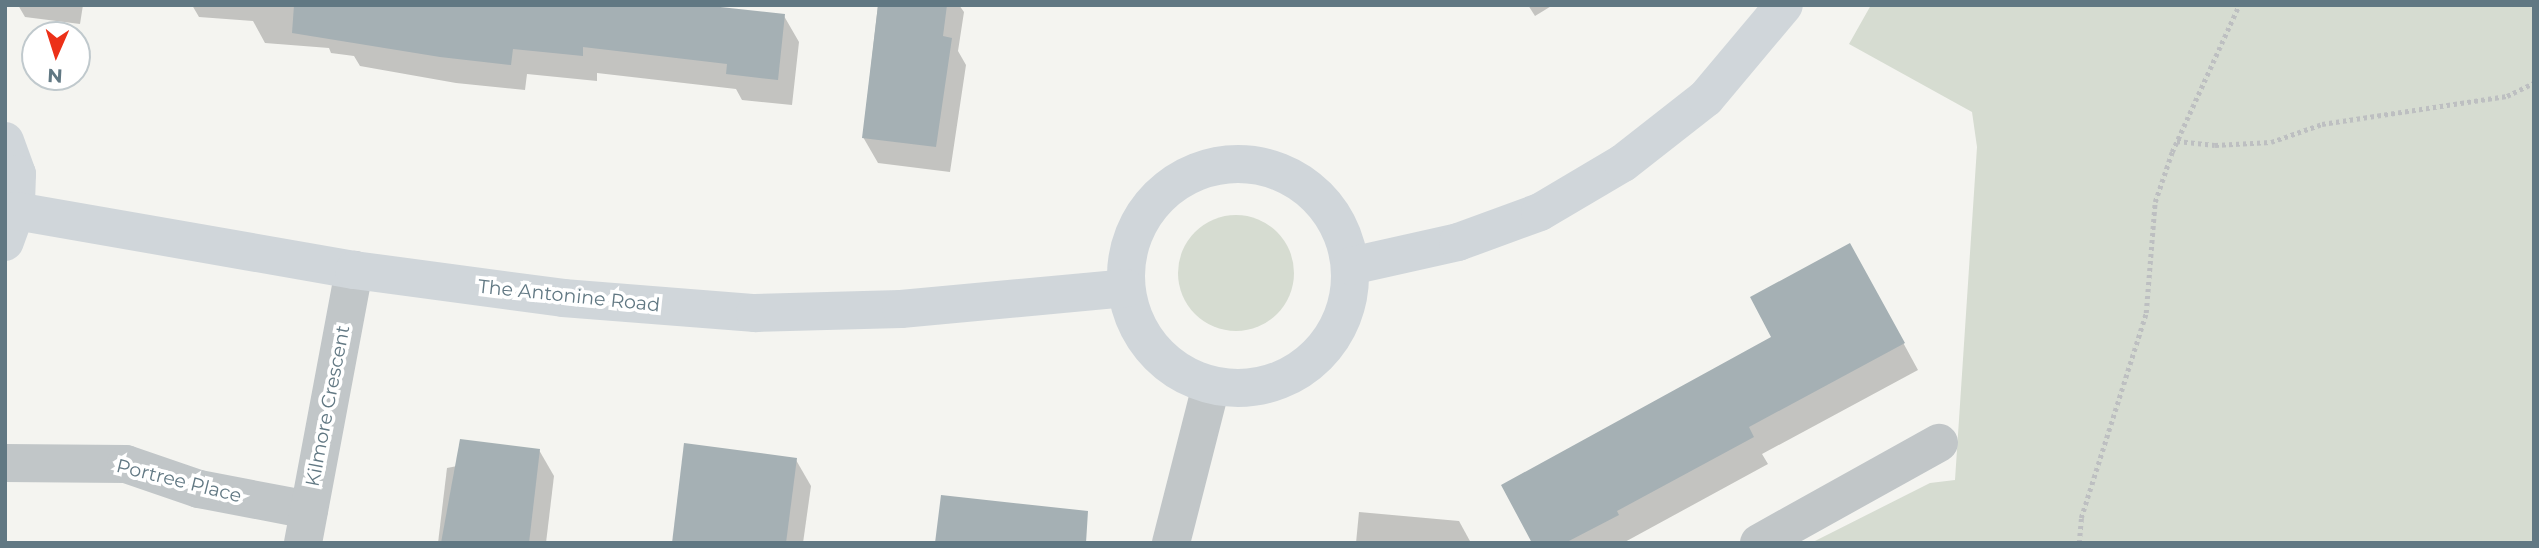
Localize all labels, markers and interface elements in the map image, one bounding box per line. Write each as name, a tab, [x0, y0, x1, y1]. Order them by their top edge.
north arrow	[21, 21, 91, 91]
text: N	[47, 64, 63, 87]
street label: The Antonine Road	[477, 275, 661, 317]
street label: Kilmore Crescent	[301, 323, 355, 489]
street label: Portree Place	[114, 454, 244, 508]

